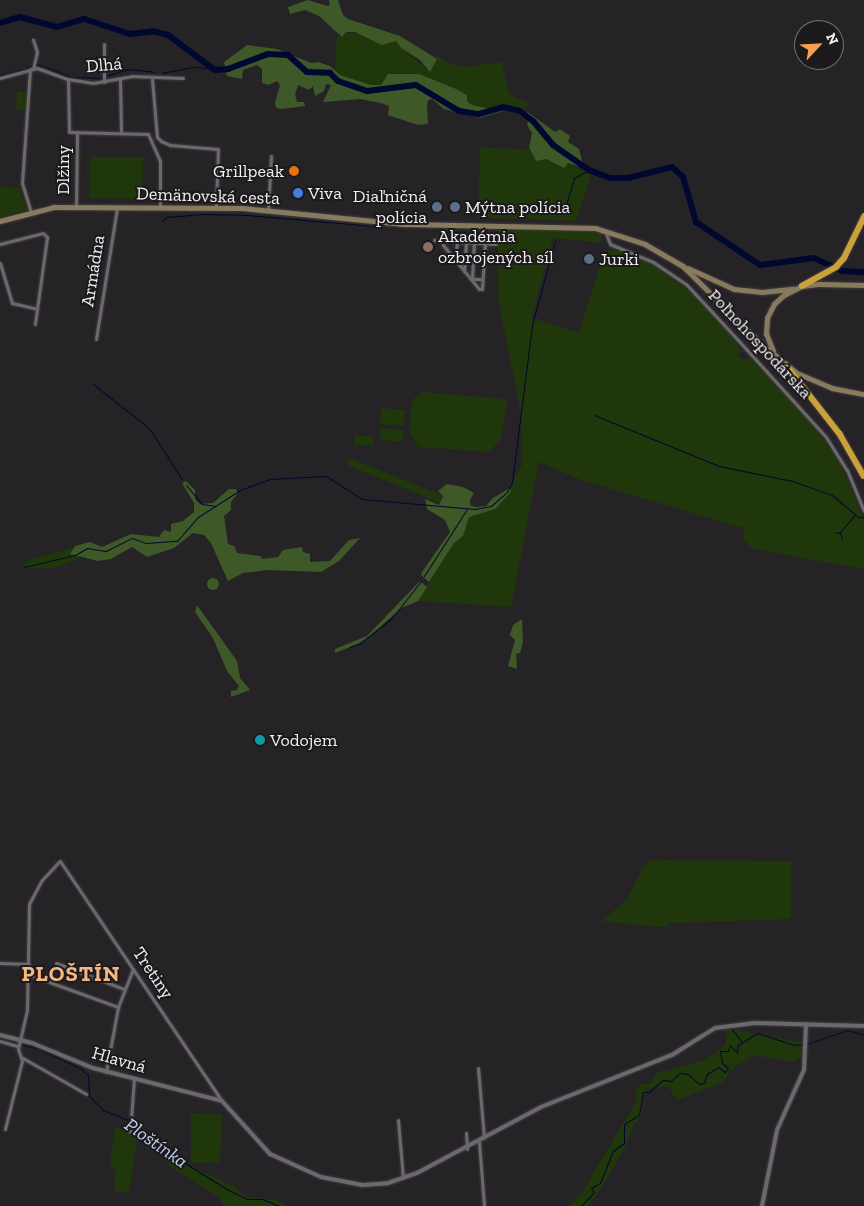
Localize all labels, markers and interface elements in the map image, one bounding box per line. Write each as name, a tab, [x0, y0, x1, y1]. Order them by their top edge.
north arrow	[794, 20, 844, 70]
text: N	[822, 30, 842, 47]
street label: Dlhá	[85, 53, 123, 77]
street label: Dlžiny	[52, 145, 74, 195]
place label: Grillpeak	[213, 160, 284, 182]
marker: Grillpeak	[288, 165, 300, 177]
place label: Viva	[308, 182, 342, 204]
street label: Demänovská cesta	[136, 183, 280, 209]
place label: Diaľničná polícia	[353, 186, 427, 228]
marker: Viva	[292, 187, 304, 199]
place label: Mýtna polícia	[465, 196, 570, 218]
marker: Diaľničná polícia	[431, 201, 443, 213]
marker: Mýtna polícia	[449, 201, 461, 213]
place label: Akadémia ozbrojených síl	[438, 226, 554, 268]
street label: Armádna	[77, 234, 109, 308]
marker: Akadémia ozbrojených síl	[422, 241, 434, 253]
place label: Jurki	[599, 248, 639, 270]
marker: Jurki	[583, 253, 595, 265]
street label: Poľnohospodárska	[704, 285, 816, 403]
place label: Vodojem	[270, 729, 337, 751]
marker: Vodojem	[254, 734, 266, 746]
street label: Tretiny	[128, 943, 178, 1003]
district label: PLOŠTÍN	[21, 961, 121, 987]
street label: Hlavná	[90, 1042, 148, 1078]
water label: Ploštínka	[120, 1113, 192, 1173]

